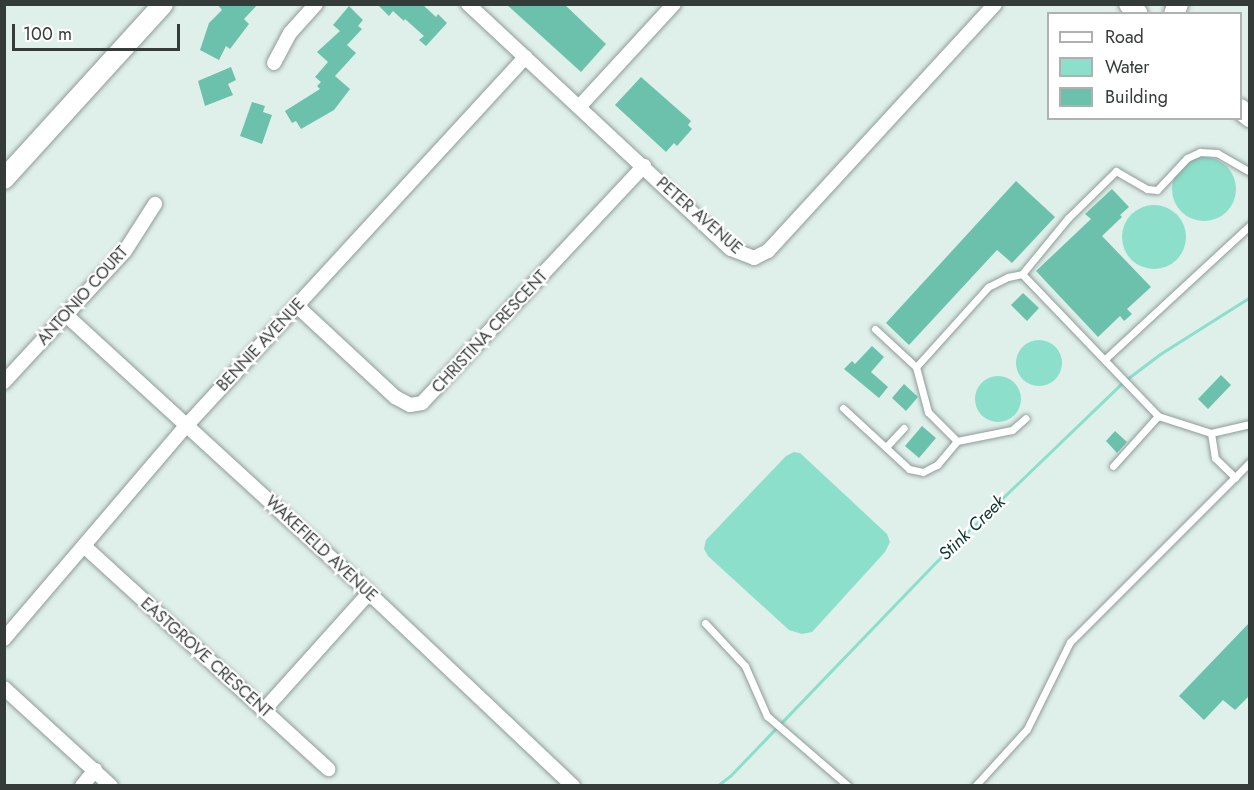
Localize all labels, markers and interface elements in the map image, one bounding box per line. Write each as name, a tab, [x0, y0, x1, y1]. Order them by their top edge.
scale bar	[15, 12, 183, 50]
legend	[1047, 12, 1242, 120]
text: 100 m	[23, 21, 72, 47]
text: Road	[1105, 24, 1144, 50]
text: Water	[1105, 54, 1149, 80]
text: Building	[1105, 84, 1168, 110]
street label: PETER AVENUE	[652, 174, 746, 258]
street label: ANTONIO COURT	[34, 243, 132, 349]
street label: CHRISTINA CRESCENT	[428, 267, 552, 397]
street label: BENNIE AVENUE	[213, 295, 309, 395]
water label: Stink Creek	[934, 491, 1010, 565]
street label: WAKEFIELD AVENUE	[261, 492, 381, 606]
street label: EASTGROVE CRESCENT	[137, 594, 275, 722]

